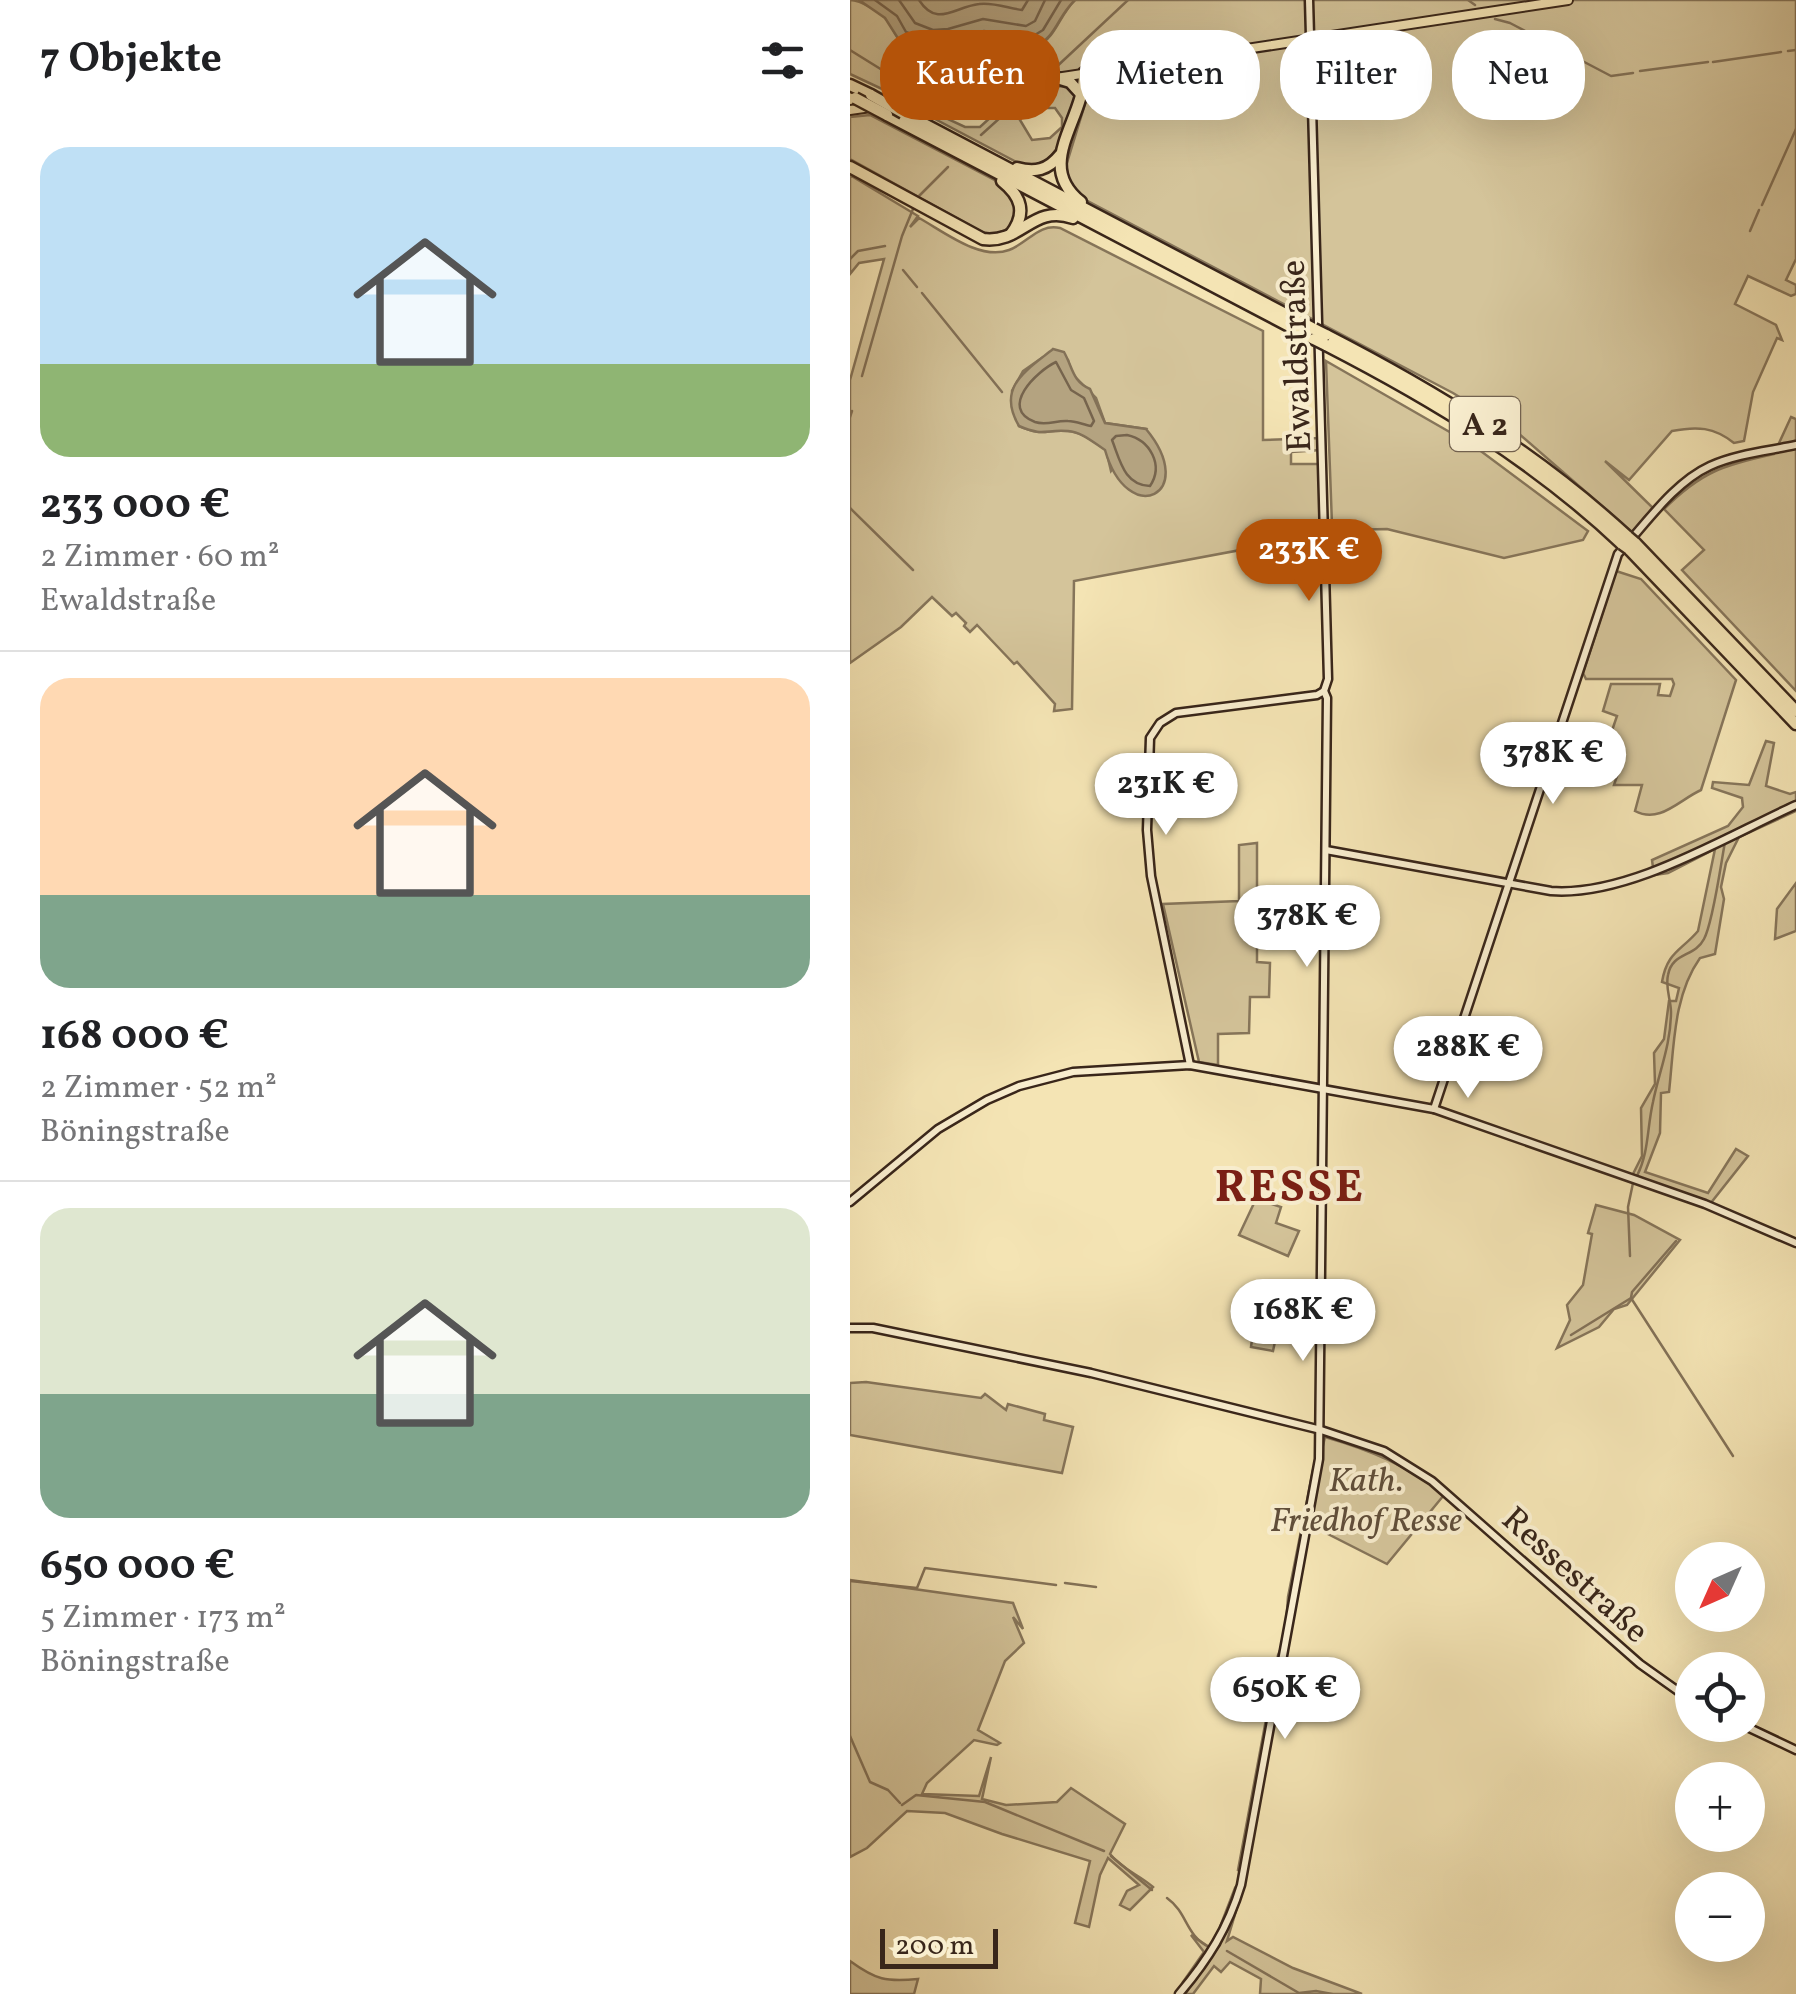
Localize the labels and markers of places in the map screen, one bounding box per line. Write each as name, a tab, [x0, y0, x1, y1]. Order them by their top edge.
pin: 233K €	[1228, 519, 1390, 604]
pin: 378K €	[1472, 722, 1634, 807]
pin: 231K €	[1085, 753, 1247, 838]
pin: 378K €	[1226, 885, 1388, 970]
pin: 288K €	[1387, 1016, 1549, 1101]
pin: 168K €	[1222, 1279, 1384, 1364]
pin: 650K €	[1204, 1657, 1366, 1742]

